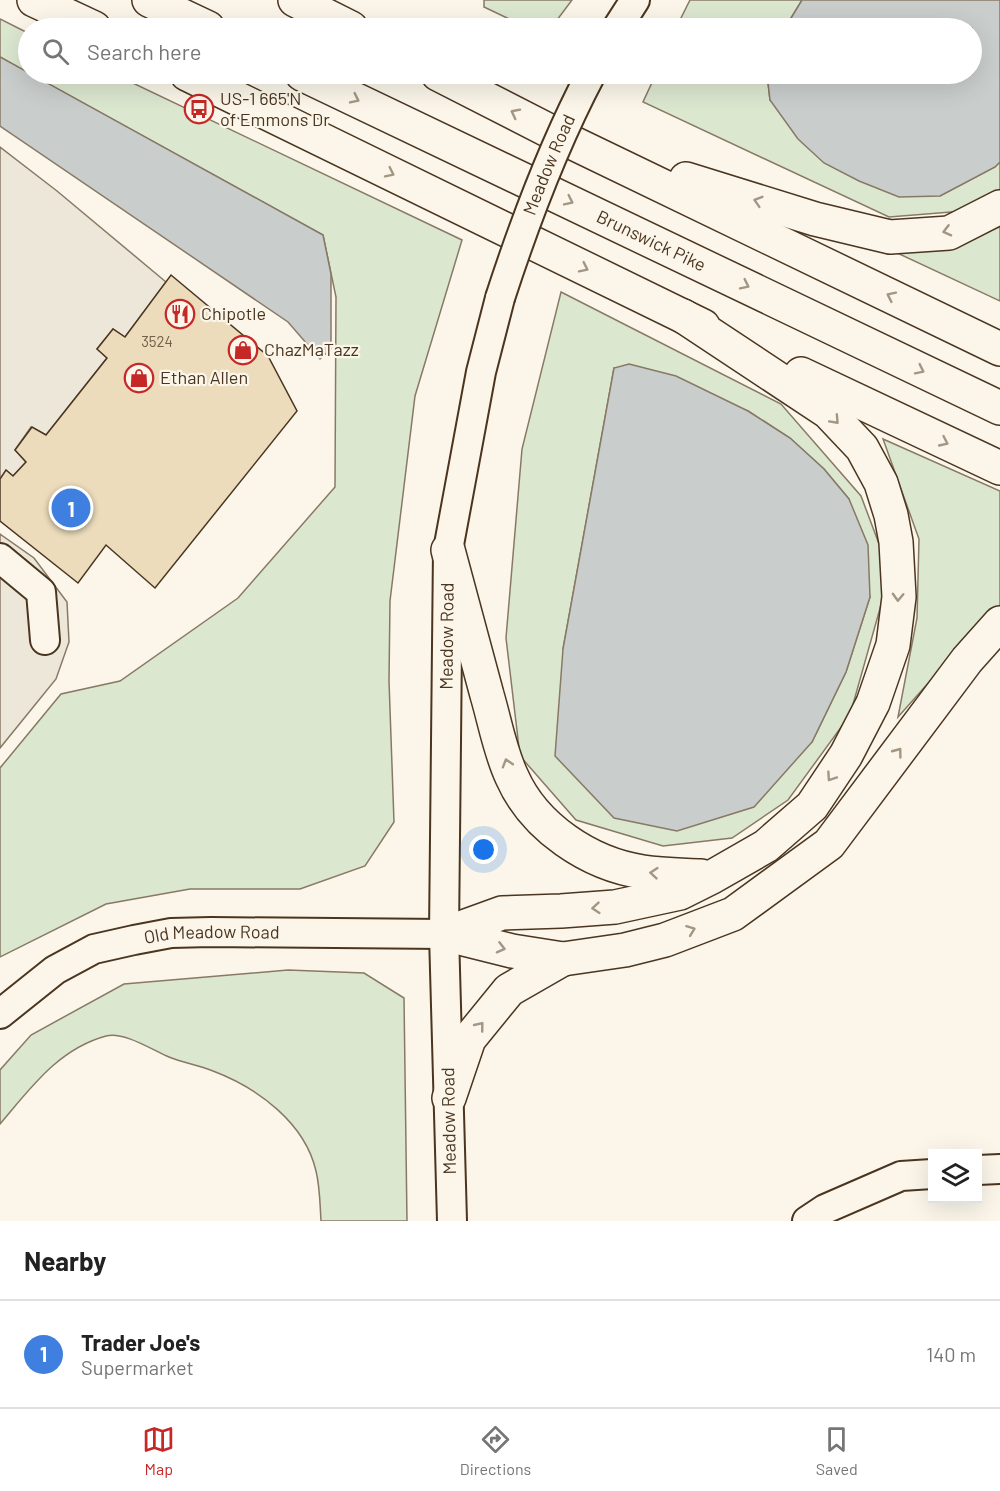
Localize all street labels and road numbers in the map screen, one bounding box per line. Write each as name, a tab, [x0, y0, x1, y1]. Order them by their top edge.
street label: Meadow Road	[518, 110, 579, 218]
street label: Brunswick Pike	[593, 205, 710, 276]
street label: Meadow Road	[435, 582, 458, 690]
street label: Old Meadow Road	[142, 920, 280, 948]
street label: Meadow Road	[436, 1067, 460, 1175]

